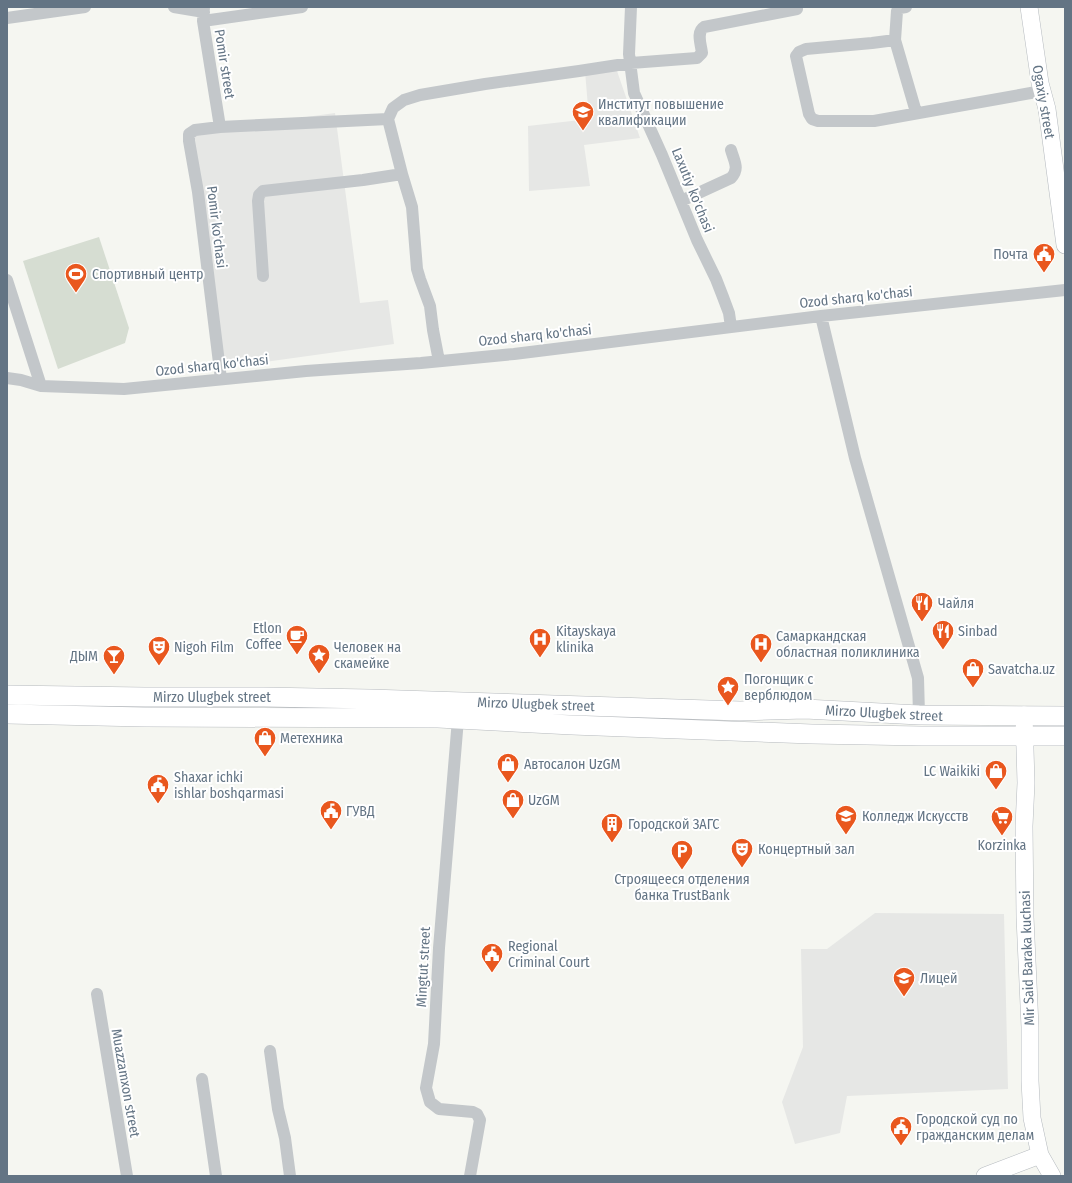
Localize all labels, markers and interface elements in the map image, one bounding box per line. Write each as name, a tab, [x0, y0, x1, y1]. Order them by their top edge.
street label: Pomir street	[211, 28, 238, 100]
street label: Ogaxiy street	[1029, 64, 1058, 141]
place label: Институт повышение квалификации	[598, 96, 724, 129]
school or university icon: Институт повышение квалификации	[570, 99, 596, 132]
street label: Laxutiy ko'chasi	[668, 145, 717, 235]
street label: Pomir ko'chasi	[203, 185, 230, 269]
public building icon: Почта	[1031, 241, 1057, 274]
place label: Почта	[993, 246, 1028, 263]
sports icon: Спортивный центр	[63, 261, 89, 294]
place label: Спортивный центр	[92, 266, 203, 283]
street label: Ozod sharq ko'chasi	[799, 283, 913, 312]
street label: Ozod sharq ko'chasi	[478, 321, 592, 350]
street label: Ozod sharq ko'chasi	[155, 351, 269, 380]
restaurant icon: Чайля	[909, 590, 935, 623]
place label: Чайля	[938, 595, 974, 612]
restaurant icon: Sinbad	[930, 618, 956, 651]
place label: Etlon Coffee	[246, 620, 282, 653]
cafe icon: Etlon Coffee	[284, 623, 310, 656]
place label: Kitayskaya klinika	[556, 623, 616, 656]
place label: Sinbad	[958, 623, 998, 640]
hospital icon: Kitayskaya klinika	[527, 626, 553, 659]
place label: Самаркандская областная поликлиника	[776, 628, 920, 661]
hospital icon: Самаркандская областная поликлиника	[748, 631, 774, 664]
theatre icon: Nigoh Film	[146, 634, 172, 667]
place label: Nigoh Film	[174, 639, 234, 656]
place label: Человек на скамейке	[334, 639, 401, 672]
place icon: Человек на скамейке	[306, 642, 332, 675]
bar icon: ДЫМ	[101, 643, 127, 676]
place label: ДЫМ	[69, 648, 98, 665]
shop icon: Savatcha.uz	[960, 656, 986, 689]
place label: Savatcha.uz	[988, 661, 1055, 678]
place label: Погонщик с верблюдом	[744, 671, 813, 704]
place icon: Погонщик с верблюдом	[715, 674, 741, 707]
street label: Mirzo Ulugbek street	[153, 689, 271, 706]
street label: Mirzo Ulugbek street	[477, 694, 596, 715]
street label: Mirzo Ulugbek street	[825, 702, 944, 725]
shop icon: Метехника	[252, 725, 278, 758]
place label: Метехника	[280, 730, 343, 747]
shop icon: Автосалон UzGM	[495, 751, 521, 784]
place label: Автосалон UzGM	[524, 756, 621, 773]
shop icon: LC Waikiki	[983, 758, 1009, 791]
place label: LC Waikiki	[923, 763, 980, 780]
place label: Shaxar ichki ishlar boshqarmasi	[174, 769, 284, 802]
public building icon: Shaxar ichki ishlar boshqarmasi	[145, 772, 171, 805]
shop icon: UzGM	[500, 787, 526, 820]
place label: UzGM	[528, 792, 560, 809]
public building icon: ГУВД	[318, 798, 344, 831]
place label: ГУВД	[346, 803, 375, 820]
school or university icon: Колледж Искусств	[833, 803, 859, 836]
supermarket icon: Korzinka	[989, 804, 1015, 837]
place label: Колледж Искусств	[862, 808, 969, 825]
building icon: Городской ЗАГС	[599, 811, 625, 844]
place label: Городской ЗАГС	[628, 816, 719, 833]
theatre icon: Концертный зал	[729, 836, 755, 869]
place label: Korzinka	[978, 837, 1027, 854]
parking icon: Строящееся отделения банка TrustBank	[669, 838, 695, 871]
place label: Концертный зал	[758, 841, 855, 858]
place label: Строящееся отделения банка TrustBank	[614, 871, 750, 904]
street label: Mir Said Baraka kuchasi	[1017, 890, 1038, 1026]
street label: Mingtut street	[413, 926, 434, 1008]
place label: Regional Criminal Court	[508, 938, 590, 971]
public building icon: Regional Criminal Court	[479, 941, 505, 974]
school or university icon: Лицей	[891, 965, 917, 998]
place label: Лицей	[920, 970, 957, 987]
street label: Muazzamxon street	[108, 1027, 144, 1139]
place label: Городской суд по гражданским делам	[916, 1111, 1034, 1144]
public building icon: Городской суд по гражданским делам	[888, 1114, 914, 1147]

